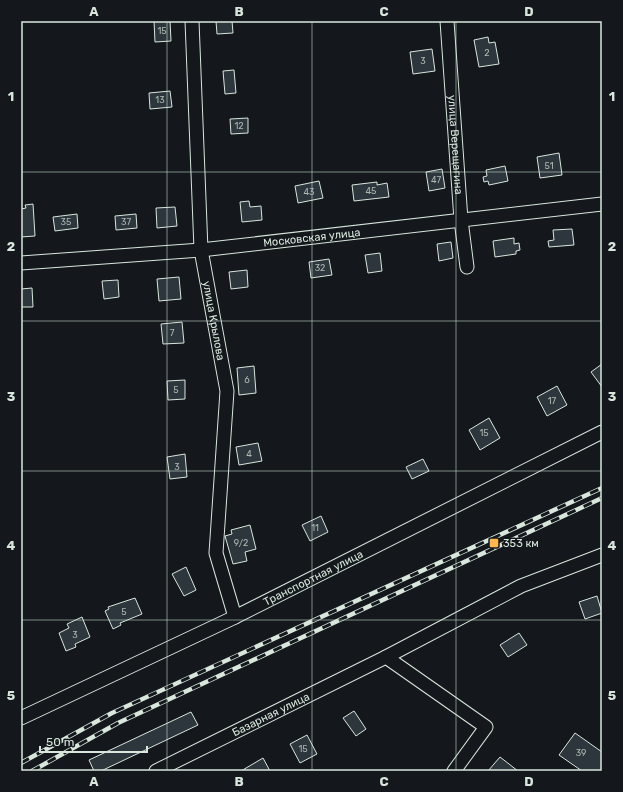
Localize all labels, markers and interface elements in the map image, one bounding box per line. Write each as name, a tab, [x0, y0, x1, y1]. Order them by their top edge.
text: A	[89, 4, 99, 19]
text: B	[234, 4, 244, 19]
text: C	[379, 4, 389, 19]
text: D	[524, 4, 534, 19]
house number: 15	[157, 26, 167, 36]
house number: 2	[484, 48, 490, 58]
house number: 3	[420, 56, 426, 66]
text: 1	[8, 89, 14, 104]
text: 1	[609, 89, 615, 104]
street label: улица Верещагина	[446, 94, 466, 195]
house number: 13	[155, 95, 165, 105]
house number: 12	[234, 121, 244, 131]
house number: 51	[544, 161, 554, 171]
house number: 47	[431, 175, 441, 185]
house number: 45	[366, 186, 376, 196]
house number: 43	[304, 187, 315, 197]
house number: 35	[61, 217, 71, 227]
house number: 37	[121, 217, 131, 227]
street label: Московская улица	[263, 225, 361, 249]
text: 2	[7, 239, 15, 254]
text: 2	[608, 239, 616, 254]
house number: 32	[315, 263, 325, 273]
street label: улица Крылова	[200, 280, 228, 362]
house number: 7	[170, 328, 175, 338]
house number: 6	[244, 375, 250, 385]
house number: 5	[173, 385, 179, 395]
text: 3	[7, 389, 16, 404]
text: 3	[608, 389, 617, 404]
house number: 17	[548, 396, 557, 406]
house number: 15	[479, 428, 489, 438]
house number: 4	[246, 449, 252, 459]
house number: 3	[174, 462, 180, 472]
house number: 11	[311, 523, 319, 533]
marker: 353 км	[488, 537, 500, 549]
place label: 353 км	[503, 537, 539, 550]
text: 4	[7, 538, 16, 553]
house number: 9/2	[234, 538, 248, 548]
text: 4	[608, 538, 617, 553]
street label: Транспортная улица	[261, 547, 365, 608]
house number: 5	[121, 607, 127, 617]
house number: 3	[72, 630, 78, 640]
text: 5	[7, 688, 15, 703]
text: 5	[608, 688, 616, 703]
street label: Базарная улица	[230, 690, 311, 739]
scale bar	[40, 728, 147, 754]
text: 50 m	[46, 735, 74, 749]
house number: 15	[298, 744, 308, 754]
house number: 39	[576, 748, 586, 758]
text: A	[89, 774, 99, 789]
text: B	[234, 774, 244, 789]
text: C	[379, 774, 389, 789]
text: D	[524, 774, 534, 789]

